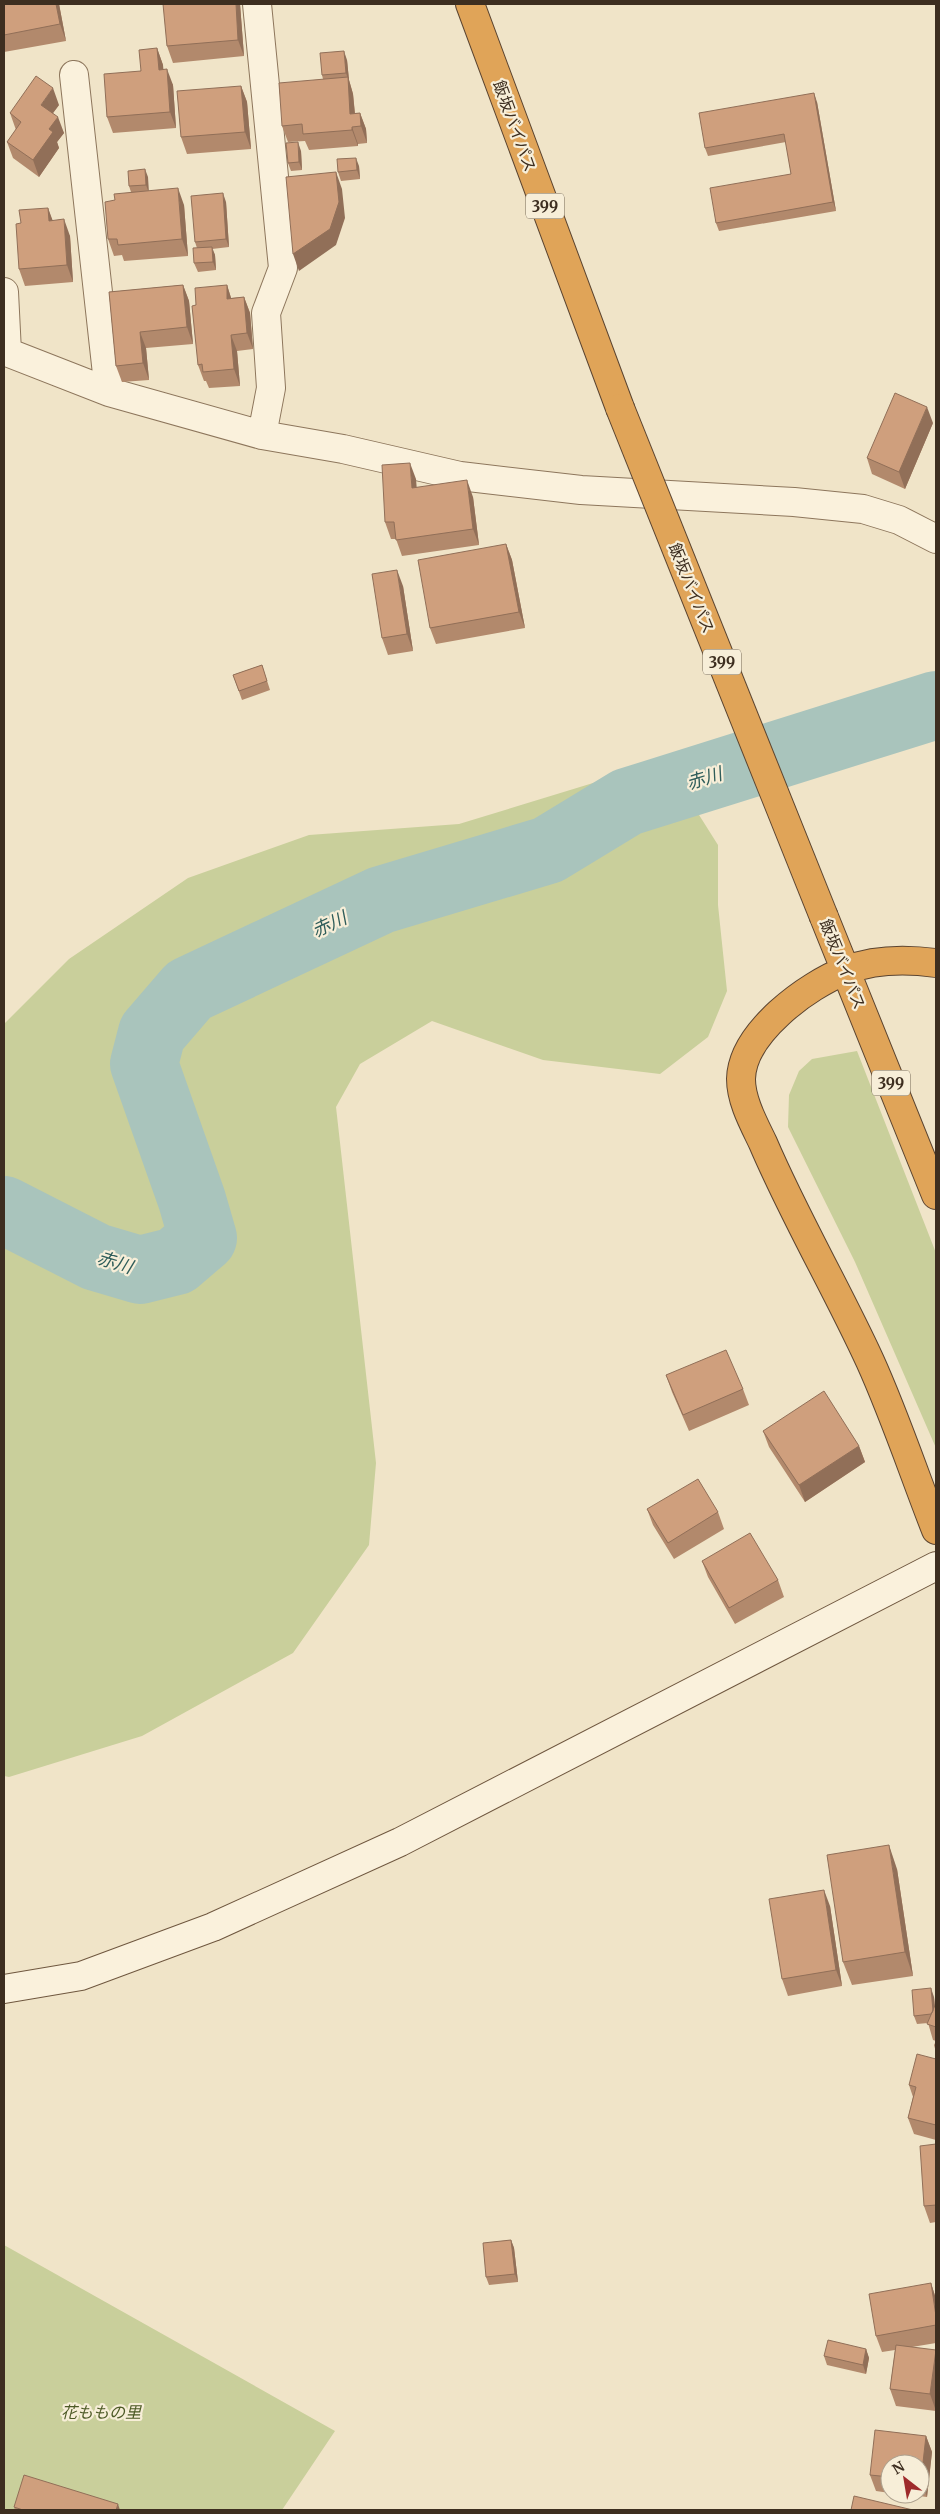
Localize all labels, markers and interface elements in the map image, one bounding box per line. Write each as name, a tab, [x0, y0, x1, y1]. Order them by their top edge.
street label: 飯坂バイパス	[489, 78, 541, 174]
road number: 399	[526, 194, 564, 218]
street label: 飯坂バイパス	[665, 540, 719, 636]
road number: 399	[703, 650, 741, 674]
water label: 赤川	[683, 761, 726, 794]
water label: 赤川	[308, 905, 352, 942]
street label: 飯坂バイパス	[816, 916, 870, 1012]
road number: 399	[872, 1070, 910, 1096]
water label: 赤川	[94, 1246, 137, 1279]
park label: 花ももの里	[61, 2402, 142, 2422]
north arrow	[880, 2454, 930, 2504]
text: N	[889, 2457, 908, 2478]

